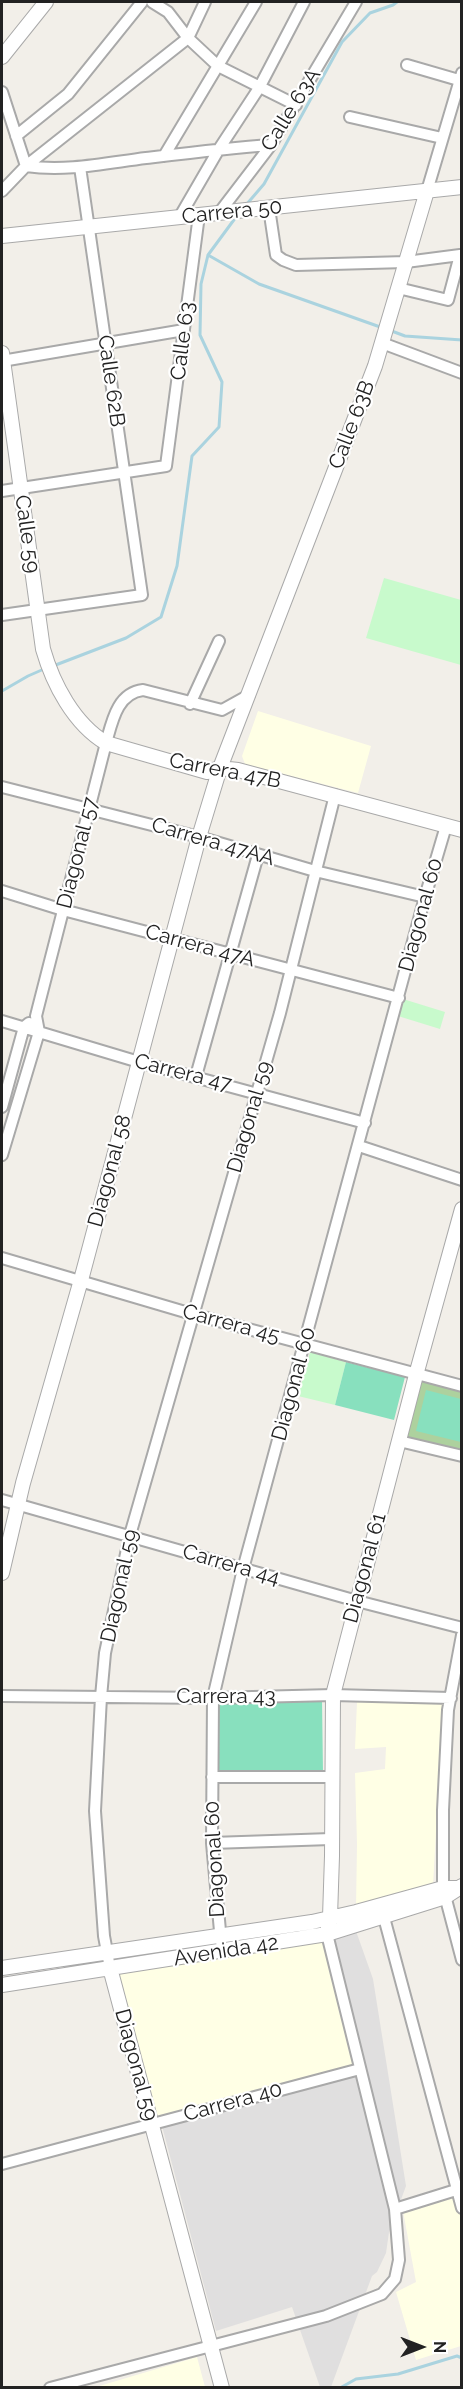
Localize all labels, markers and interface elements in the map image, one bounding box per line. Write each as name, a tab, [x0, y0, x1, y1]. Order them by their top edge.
street label: Calle 63A	[256, 64, 326, 156]
street label: Carrera 50	[180, 194, 284, 230]
street label: Calle 63	[166, 300, 200, 382]
street label: Calle 62B	[92, 333, 130, 429]
street label: Calle 63B	[324, 377, 380, 473]
street label: Calle 59	[9, 493, 45, 575]
street label: Carrera 47B	[167, 748, 283, 794]
street label: Diagonal 57	[52, 795, 104, 911]
street label: Carrera 47AA	[149, 812, 277, 872]
street label: Diagonal 60	[394, 855, 448, 975]
street label: Carrera 47A	[142, 919, 258, 973]
street label: Carrera 47	[132, 1049, 234, 1097]
street label: Diagonal 59	[222, 1058, 278, 1176]
street label: Diagonal 58	[83, 1112, 137, 1230]
street label: Carrera 45	[180, 1299, 282, 1349]
street label: Diagonal 60	[267, 1324, 321, 1444]
street label: Diagonal 61	[338, 1510, 392, 1626]
street label: Diagonal 59	[96, 1527, 144, 1645]
street label: Carrera 44	[180, 1539, 282, 1591]
street label: Carrera 43	[176, 1684, 276, 1710]
street label: Diagonal 60	[199, 1800, 231, 1918]
street label: Avenida 42	[172, 1930, 280, 1972]
street label: Diagonal 59	[109, 2006, 163, 2124]
street label: Carrera 40	[181, 2077, 285, 2127]
north arrow	[391, 2317, 451, 2377]
text: N	[430, 2341, 449, 2353]

